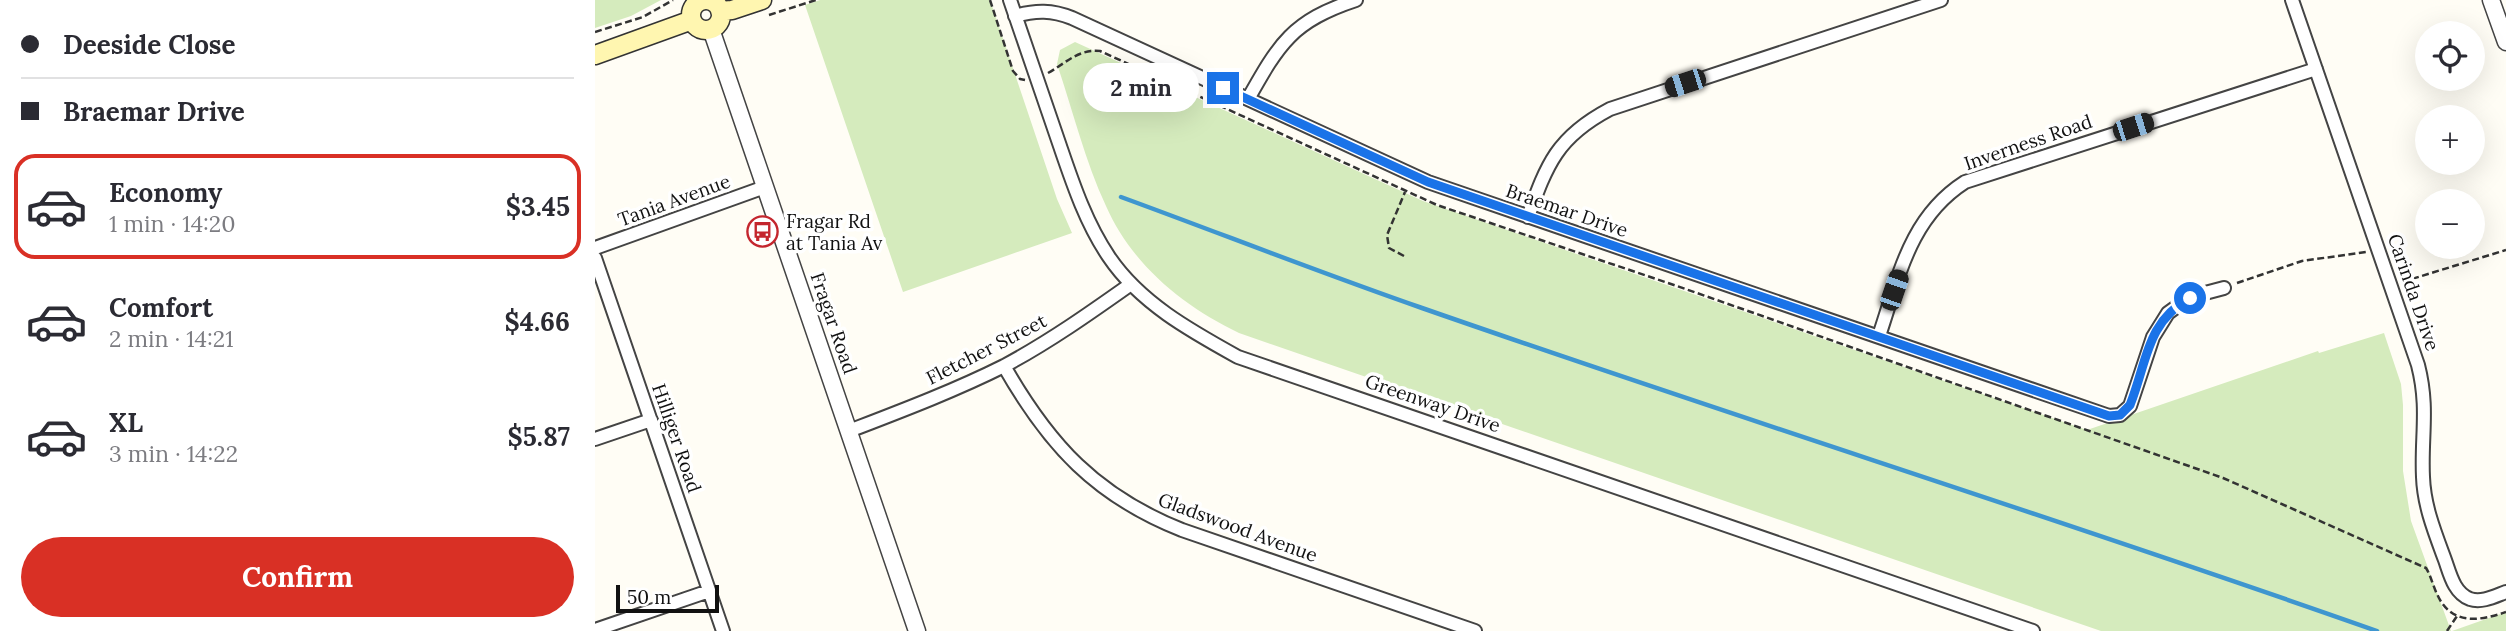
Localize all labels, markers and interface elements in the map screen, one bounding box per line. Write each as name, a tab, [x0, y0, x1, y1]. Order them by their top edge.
map controls	[2415, 21, 2485, 259]
button: locate	[2415, 21, 2485, 91]
text: Deeside Close	[63, 28, 235, 61]
callout: 2 min	[1083, 64, 1199, 112]
car	[1662, 67, 1709, 99]
route end	[1207, 72, 1239, 104]
text: 2 min	[1110, 73, 1172, 102]
text: Braemar Drive	[63, 95, 245, 128]
button: +	[2415, 105, 2485, 175]
street label: Inverness Road	[1961, 109, 2095, 175]
car	[2110, 111, 2157, 143]
street label: Tania Avenue	[615, 169, 733, 231]
icon: car	[25, 175, 88, 238]
text: Economy	[109, 176, 222, 209]
street label: Braemar Drive	[1503, 178, 1631, 242]
button: −	[2415, 189, 2485, 259]
text: $3.45	[506, 190, 570, 223]
text: 1 min · 14:20	[109, 209, 235, 238]
place label: Fragar Rd at Tania Av	[786, 209, 883, 255]
bus stop icon: Fragar Rd at Tania Av	[746, 215, 780, 249]
street label: Carinda Drive	[2383, 230, 2445, 354]
car	[1878, 267, 1911, 313]
street label: Fragar Road	[805, 269, 863, 377]
route start	[2174, 282, 2206, 314]
icon: car	[25, 290, 88, 353]
text: Comfort	[109, 291, 213, 324]
text: $4.66	[505, 305, 570, 338]
street label: Fletcher Street	[922, 308, 1051, 390]
text: 2 min · 14:21	[109, 324, 234, 353]
street label: Greenway Drive	[1362, 369, 1504, 437]
street label: Hilliger Road	[647, 380, 707, 496]
icon: car	[25, 405, 88, 468]
text: XL	[109, 406, 143, 439]
text: $5.87	[508, 420, 570, 453]
text: 3 min · 14:22	[109, 439, 238, 468]
street label: Gladswood Avenue	[1155, 487, 1321, 567]
button: Confirm	[21, 537, 574, 617]
scale bar	[616, 582, 719, 614]
text: 50 m	[627, 585, 671, 609]

